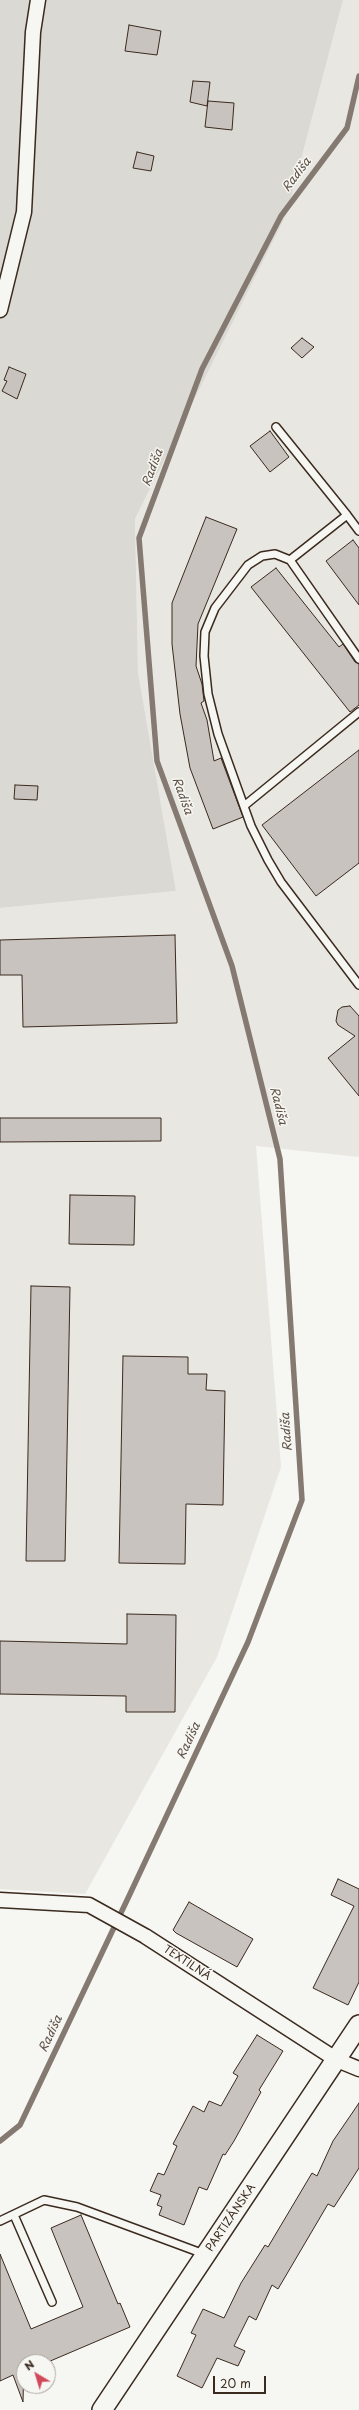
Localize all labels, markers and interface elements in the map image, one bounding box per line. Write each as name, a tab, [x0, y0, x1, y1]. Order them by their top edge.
water label: Radiša	[280, 155, 314, 195]
water label: Radiša	[140, 447, 166, 489]
water label: Radiša	[169, 775, 195, 817]
water label: Radiša	[266, 1085, 290, 1127]
water label: Radiša	[278, 1412, 296, 1452]
water label: Radiša	[174, 1720, 204, 1762]
street label: TEXTILNÁ	[161, 1943, 213, 1983]
water label: Radiša	[36, 2013, 66, 2055]
street label: PARTIZÁNSKA	[203, 2182, 259, 2254]
north arrow	[16, 2354, 56, 2394]
text: N	[20, 2356, 38, 2374]
scale bar	[215, 2368, 268, 2394]
text: 20 m	[220, 2374, 251, 2392]

